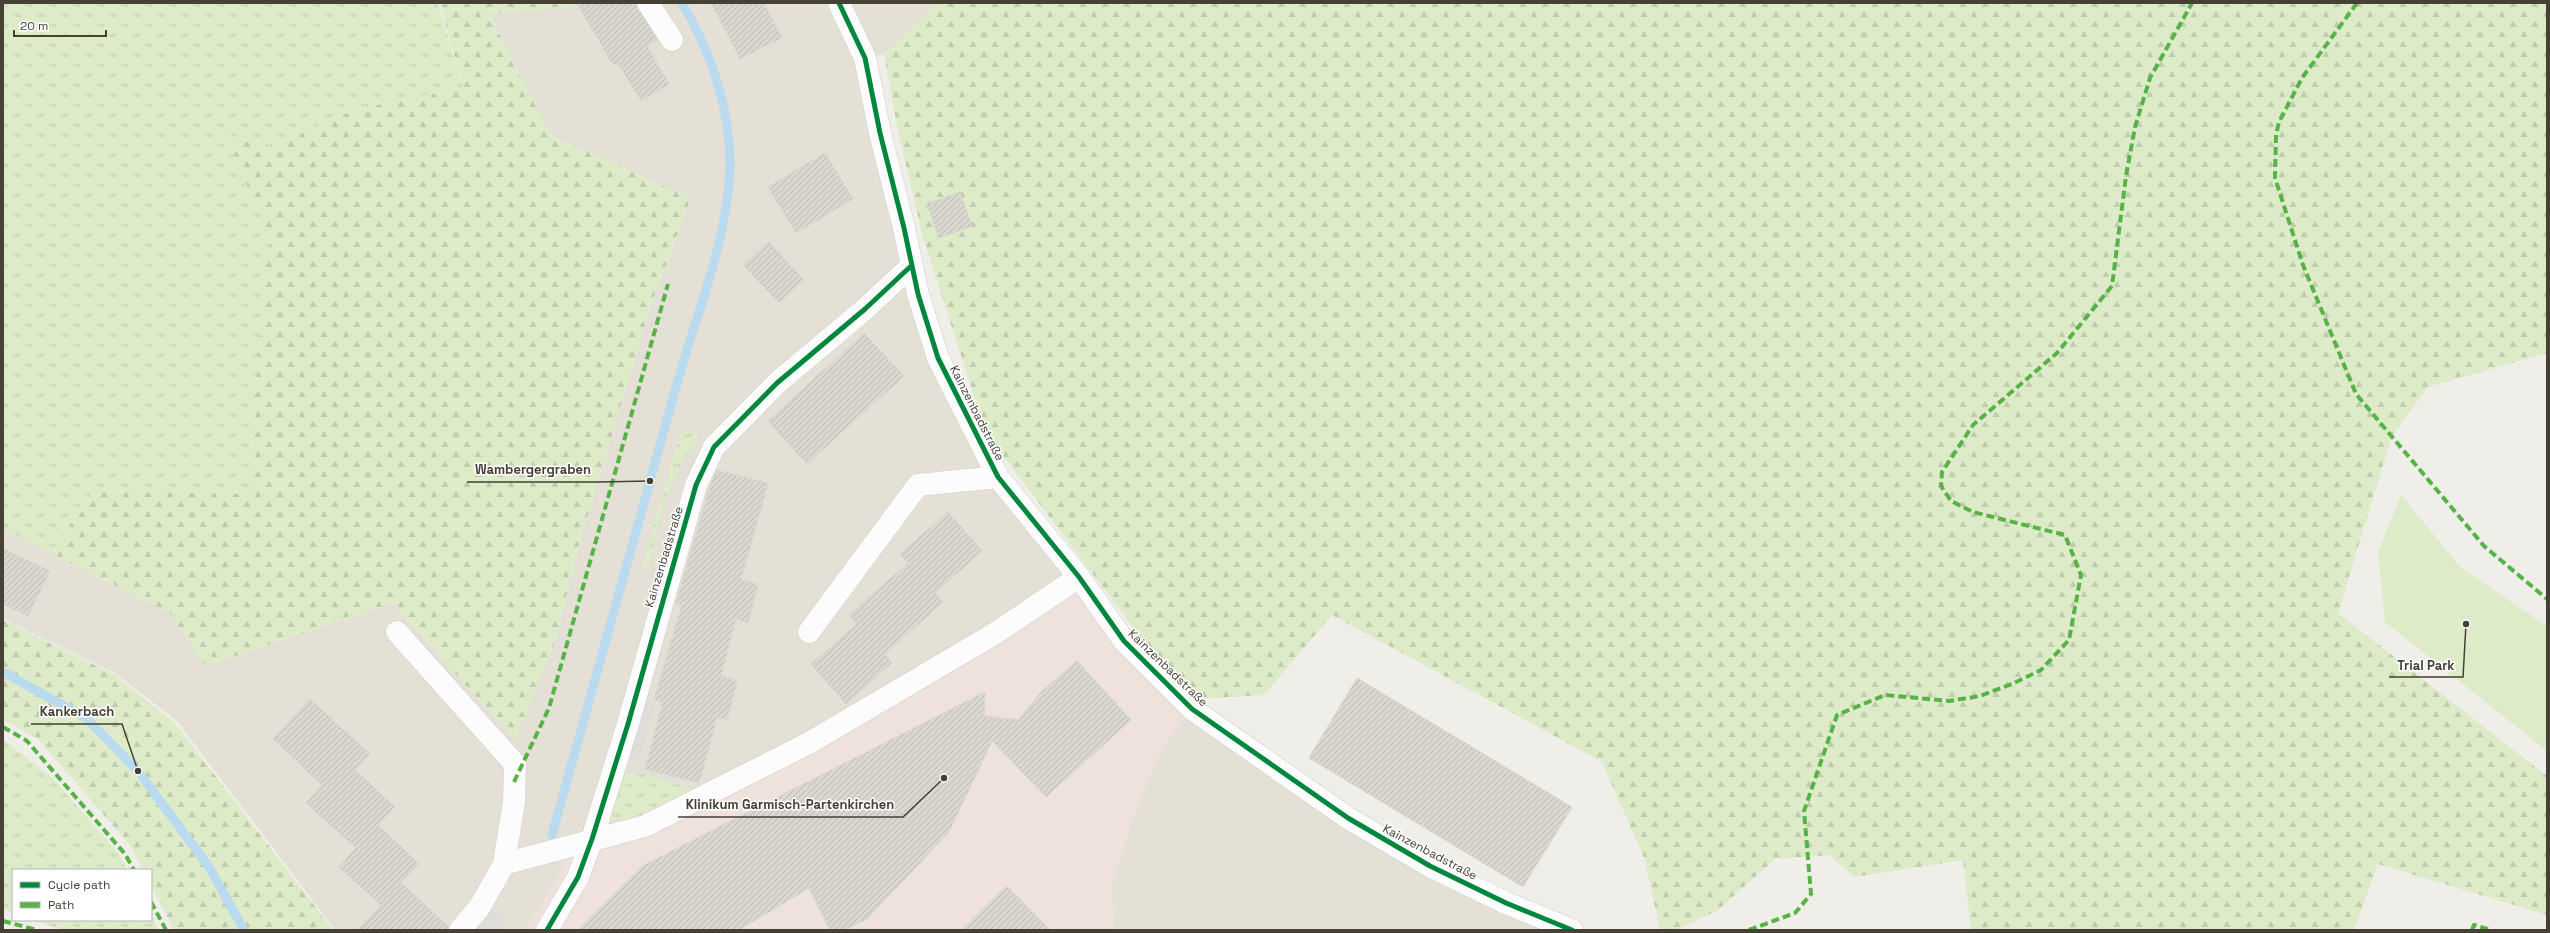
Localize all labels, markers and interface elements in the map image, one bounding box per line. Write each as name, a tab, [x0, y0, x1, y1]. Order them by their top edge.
scale bar	[14, 12, 106, 38]
text: 20 m	[20, 18, 48, 34]
street label: Kainzenbadstraße	[946, 363, 1008, 463]
callout: Wambergergraben	[467, 457, 599, 482]
text: Wambergergraben	[475, 461, 591, 478]
street label: Kainzenbadstraße	[641, 505, 687, 609]
street label: Kainzenbadstraße	[1125, 626, 1211, 710]
callout: Trial Park	[2389, 652, 2463, 677]
text: Trial Park	[2397, 657, 2455, 674]
callout: Kankerbach	[31, 699, 122, 724]
text: Kankerbach	[40, 703, 114, 720]
callout: Klinikum Garmisch-Partenkirchen	[678, 792, 903, 817]
text: Klinikum Garmisch-Partenkirchen	[686, 796, 894, 813]
street label: Kainzenbadstraße	[1380, 820, 1480, 884]
legend	[12, 869, 152, 921]
text: Cycle path	[48, 877, 110, 893]
text: Path	[48, 897, 74, 913]

